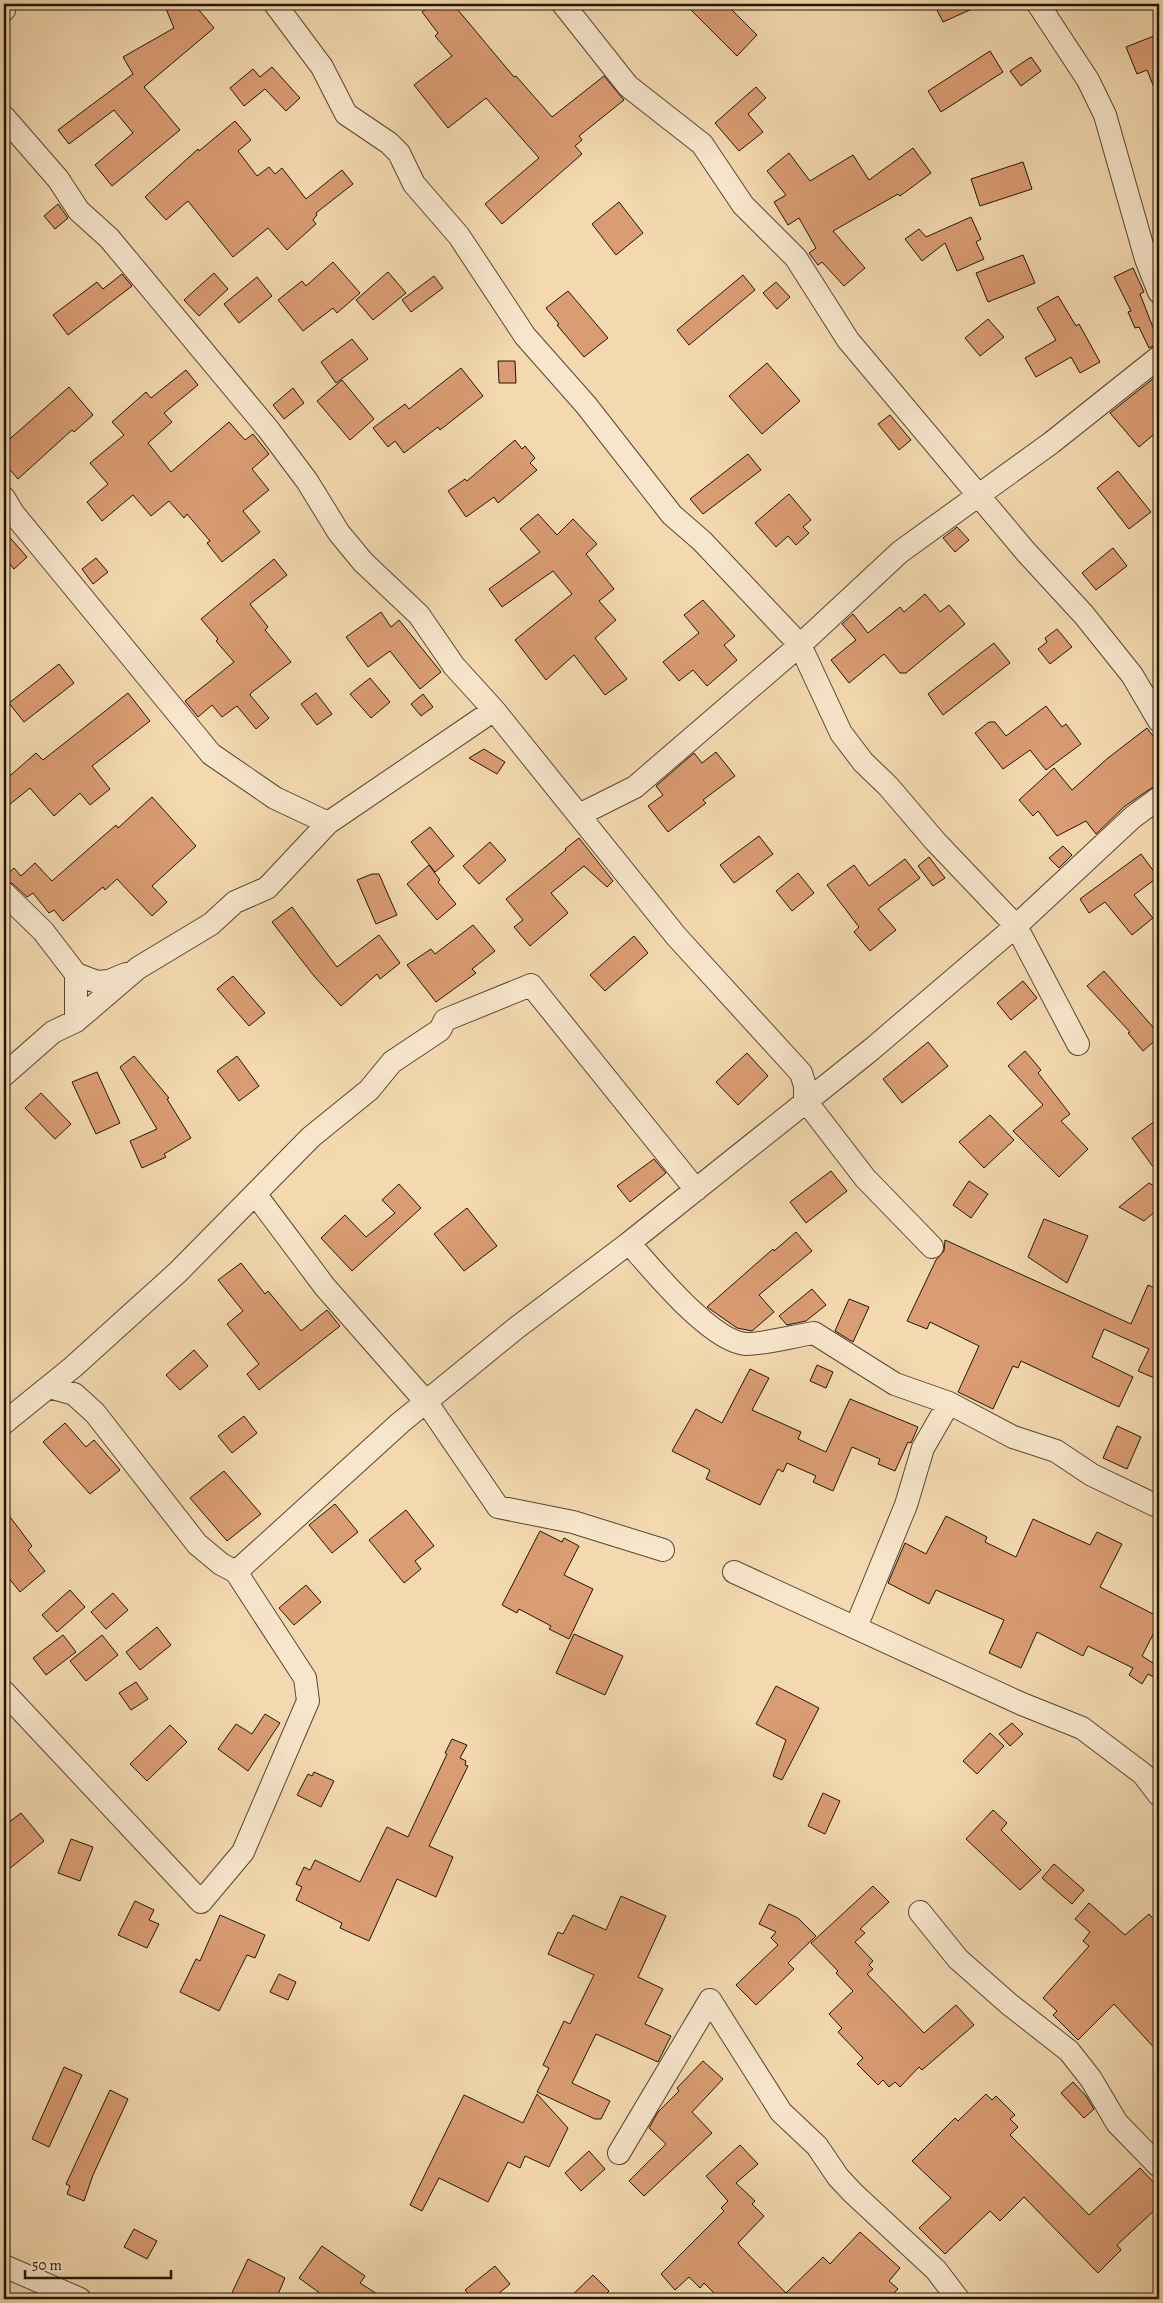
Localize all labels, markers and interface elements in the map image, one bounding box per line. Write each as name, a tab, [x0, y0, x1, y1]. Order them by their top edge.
scale bar	[25, 2248, 171, 2280]
text: 50 m	[32, 2255, 62, 2275]

